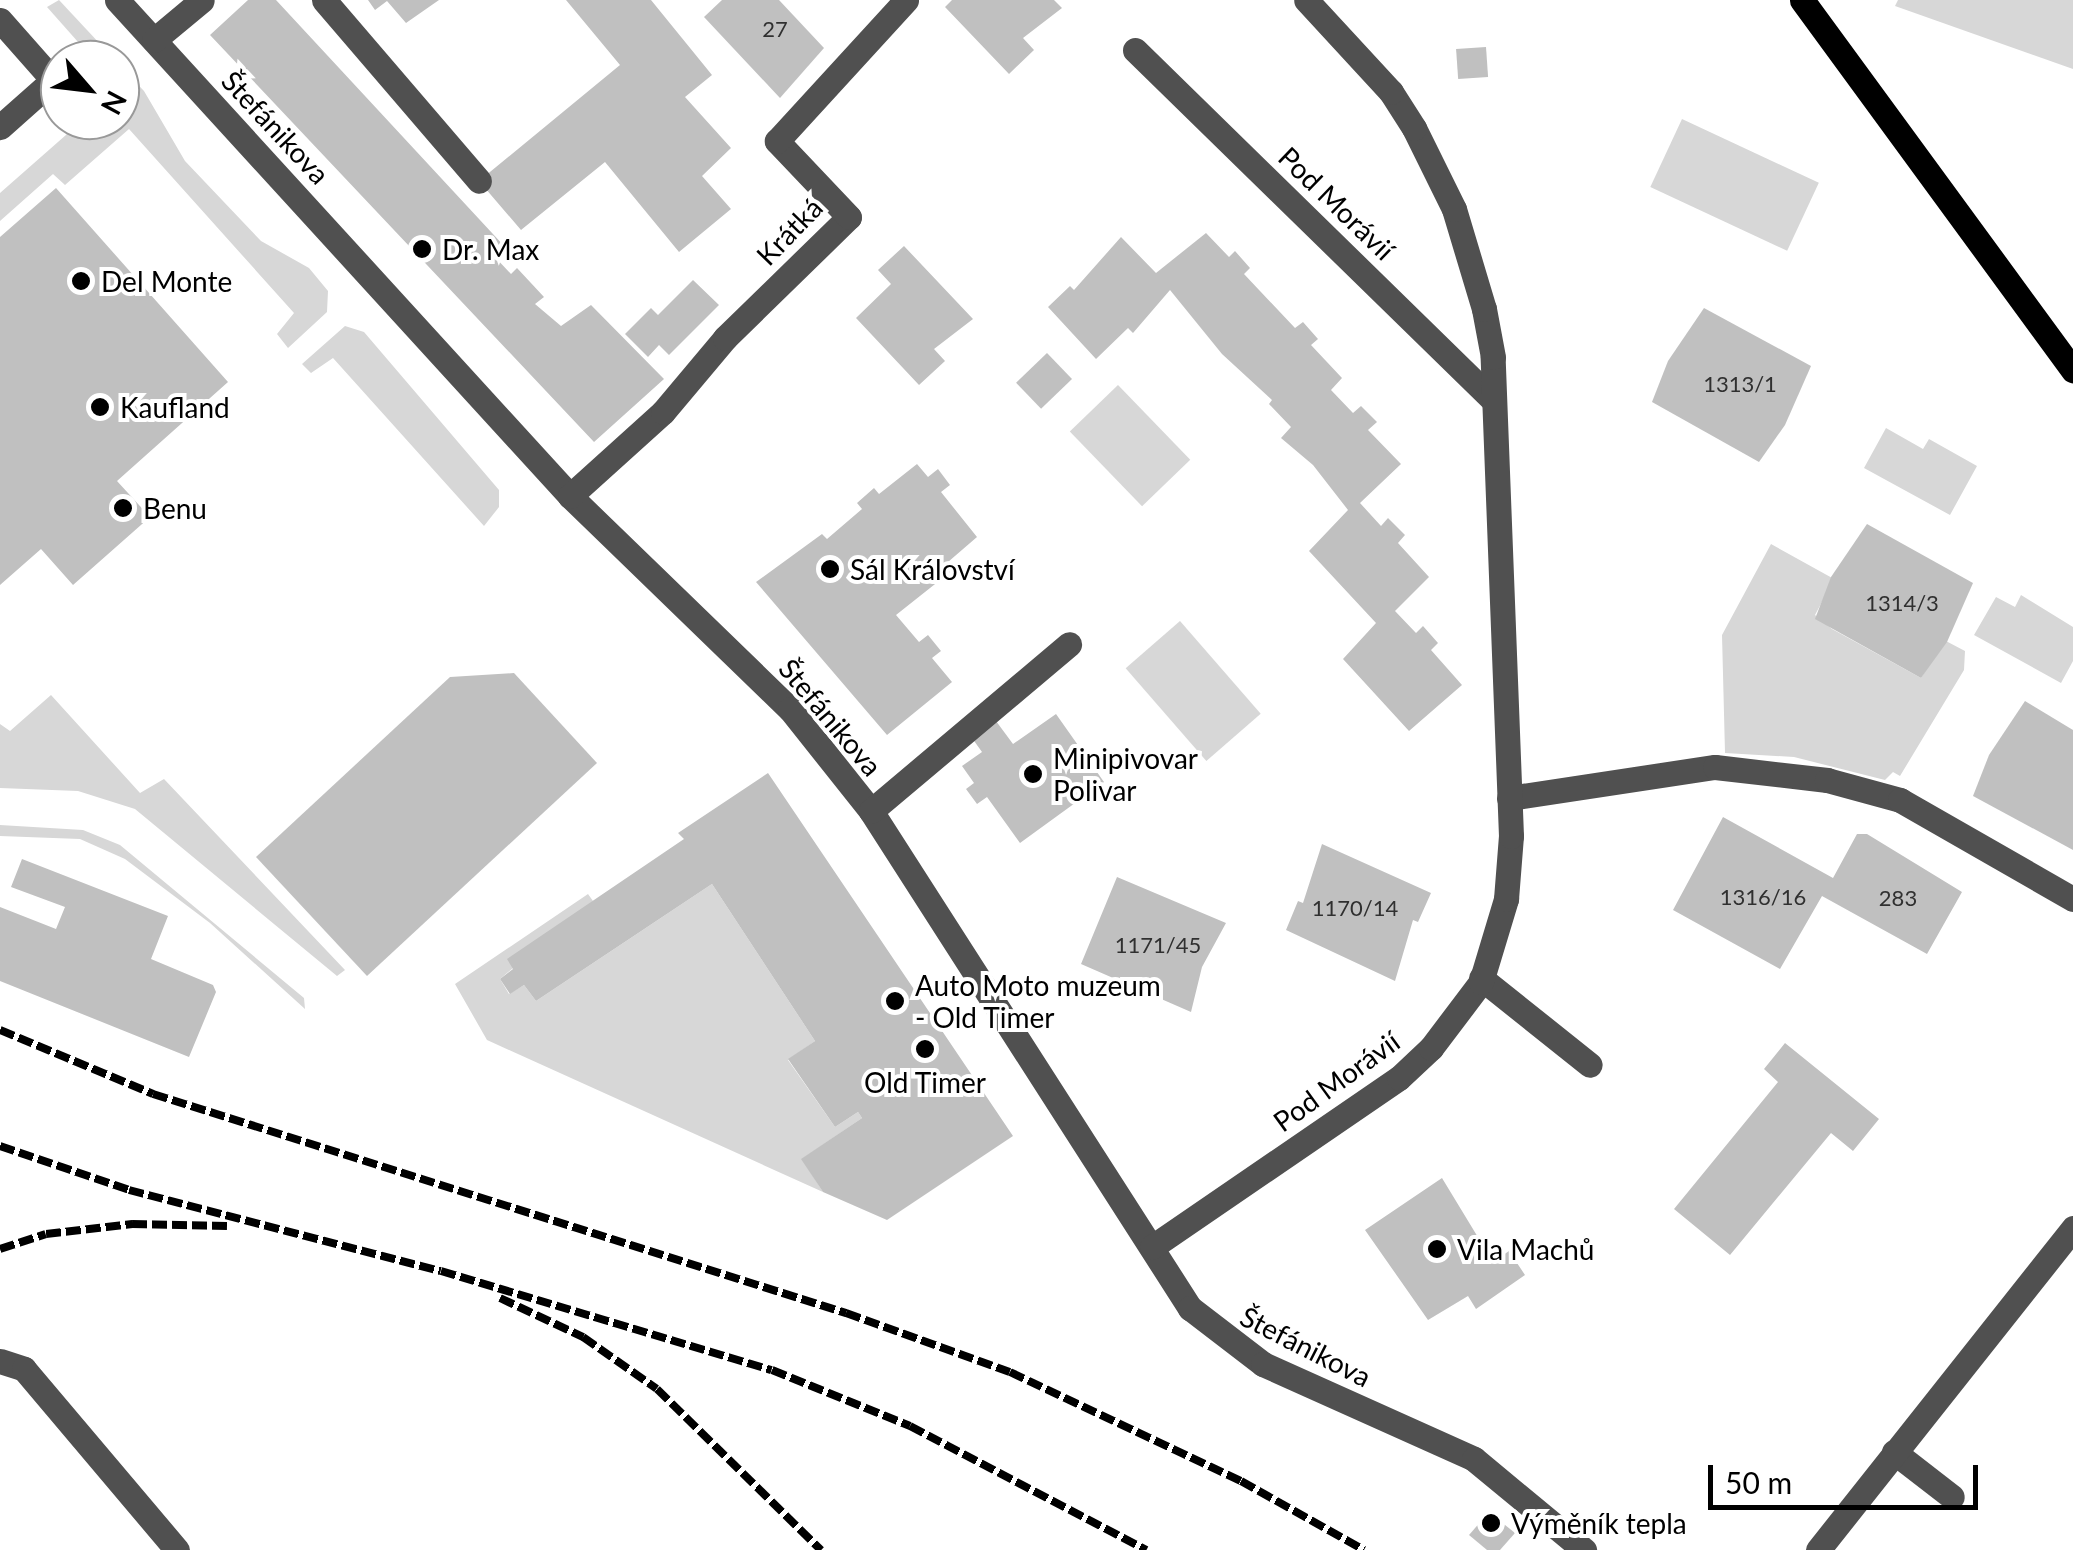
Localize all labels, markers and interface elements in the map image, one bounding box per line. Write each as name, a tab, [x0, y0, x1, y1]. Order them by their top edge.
house number: 27	[762, 16, 788, 42]
north arrow	[40, 40, 140, 140]
street label: Štefánikova	[215, 64, 337, 190]
text: N	[95, 86, 135, 121]
street label: Pod Morávií	[1272, 140, 1402, 266]
street label: Krátká	[749, 190, 829, 272]
place label: Dr. Max	[442, 232, 539, 266]
marker: Dr. Max	[411, 238, 433, 260]
place label: Del Monte	[101, 264, 232, 298]
marker: Del Monte	[70, 270, 92, 292]
house number: 1313/1	[1703, 371, 1777, 397]
place label: Kaufland	[120, 390, 230, 424]
marker: Kaufland	[89, 396, 111, 418]
place label: Benu	[143, 491, 207, 525]
marker: Benu	[112, 497, 134, 519]
place label: Sál Království	[850, 552, 1015, 586]
marker: Sál Království	[819, 558, 841, 580]
house number: 1314/3	[1865, 590, 1939, 616]
street label: Štefánikova	[772, 652, 890, 782]
place label: Minipivovar Polivar	[1053, 741, 1198, 807]
marker: Minipivovar Polivar	[1022, 763, 1044, 785]
house number: 1316/16	[1720, 884, 1806, 910]
house number: 283	[1879, 885, 1917, 911]
house number: 1170/14	[1312, 895, 1398, 921]
house number: 1171/45	[1115, 932, 1201, 958]
place label: Auto Moto muzeum - Old Timer	[915, 968, 1161, 1034]
marker: Auto Moto muzeum - Old Timer	[884, 990, 906, 1012]
street label: Pod Morávií	[1266, 1024, 1406, 1138]
marker: Old Timer	[914, 1038, 936, 1060]
place label: Old Timer	[864, 1065, 986, 1099]
place label: Vila Machů	[1457, 1232, 1594, 1266]
marker: Vila Machů	[1426, 1238, 1448, 1260]
street label: Štefánikova	[1235, 1299, 1377, 1393]
scale bar	[1713, 1445, 1983, 1507]
text: 50 m	[1725, 1464, 1792, 1500]
place label: Výměník tepla	[1511, 1506, 1687, 1540]
marker: Výměník tepla	[1480, 1512, 1502, 1534]

